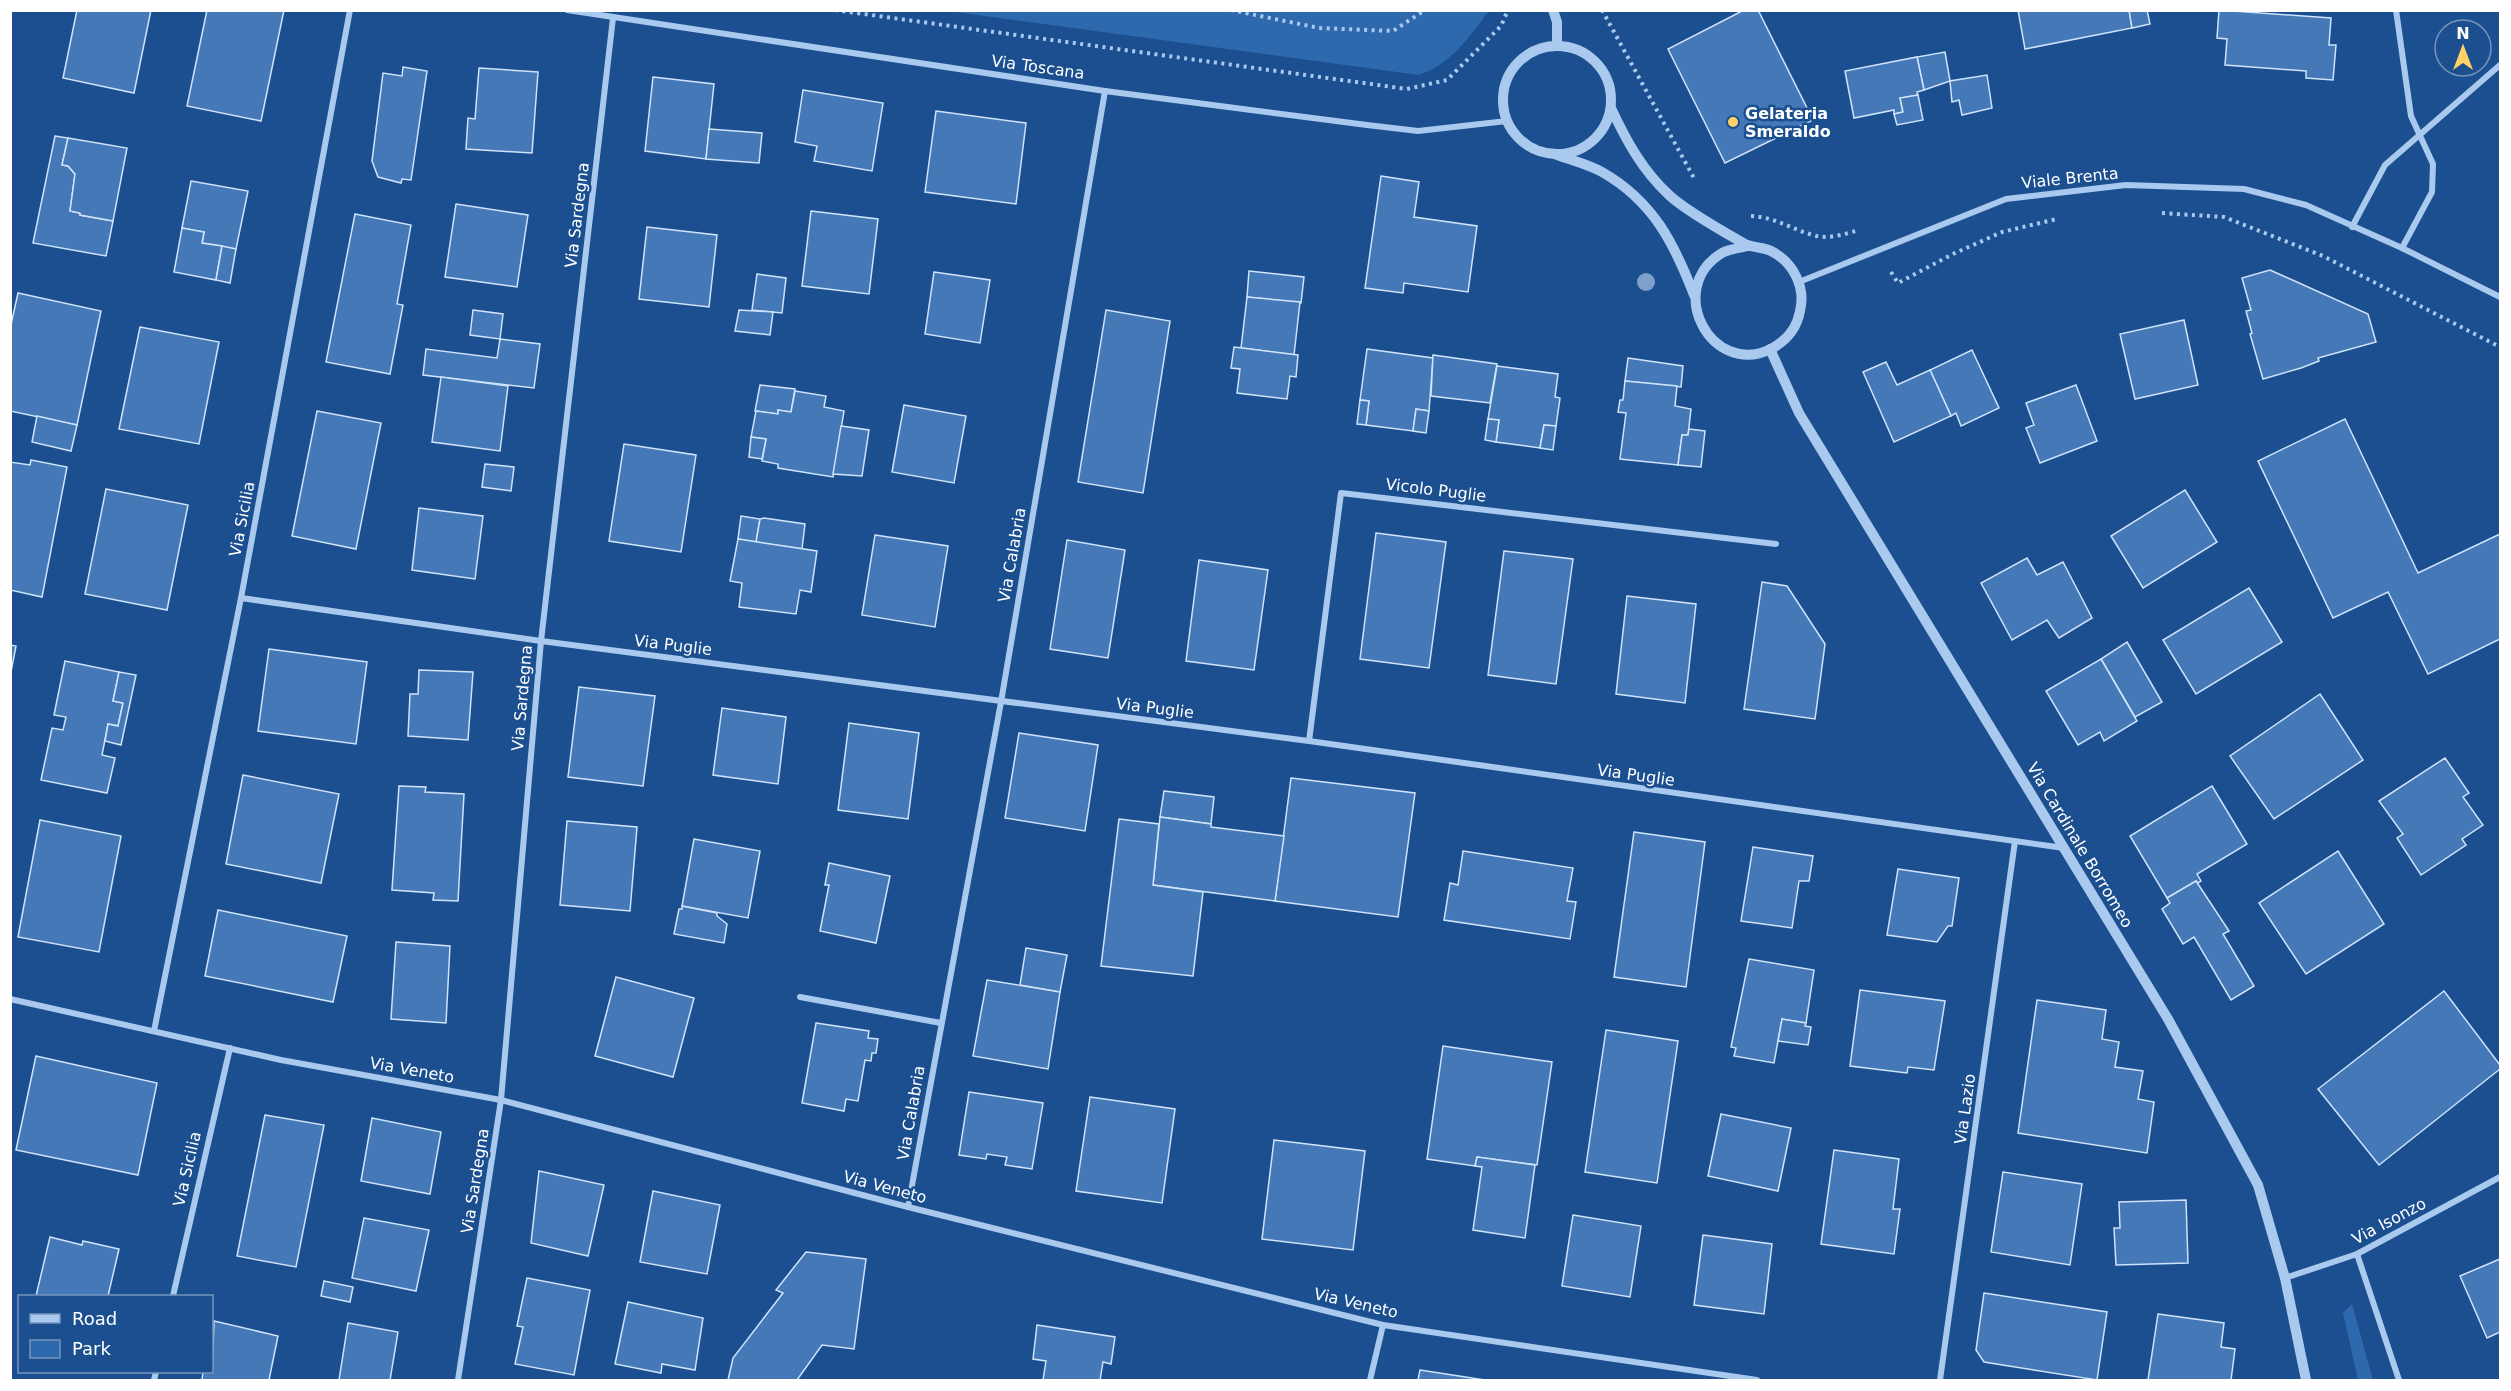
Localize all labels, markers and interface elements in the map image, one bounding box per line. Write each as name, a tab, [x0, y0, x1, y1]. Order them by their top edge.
north arrow	[2433, 18, 2493, 78]
text: N	[2456, 24, 2470, 43]
street label: Via Toscana	[990, 51, 1086, 83]
place label: Gelateria Smeraldo	[1745, 104, 1831, 141]
marker: Gelateria Smeraldo	[1726, 115, 1740, 129]
street label: Via Sardegna	[561, 161, 593, 269]
street label: Viale Brenta	[2021, 163, 2119, 193]
street label: Vicolo Puglie	[1385, 474, 1487, 506]
street label: Via Sicilia	[225, 480, 259, 558]
street label: Via Calabria	[994, 506, 1030, 604]
street label: Via Puglie	[633, 631, 713, 659]
street label: Via Sardegna	[508, 644, 536, 752]
street label: Via Puglie	[1115, 694, 1195, 722]
street label: Via Cardinale Borromeo	[2023, 759, 2137, 931]
street label: Via Puglie	[1596, 760, 1676, 790]
street label: Via Veneto	[368, 1053, 456, 1087]
street label: Via Calabria	[893, 1064, 929, 1162]
street label: Via Lazio	[1951, 1072, 1979, 1146]
street label: Via Sardegna	[457, 1127, 493, 1235]
street label: Via Sicilia	[169, 1130, 205, 1208]
street label: Via Veneto	[841, 1167, 929, 1207]
street label: Via Isonzo	[2349, 1194, 2429, 1248]
street label: Via Veneto	[1312, 1284, 1400, 1322]
legend	[18, 1295, 213, 1373]
text: Road	[72, 1308, 117, 1329]
text: Park	[72, 1338, 111, 1359]

